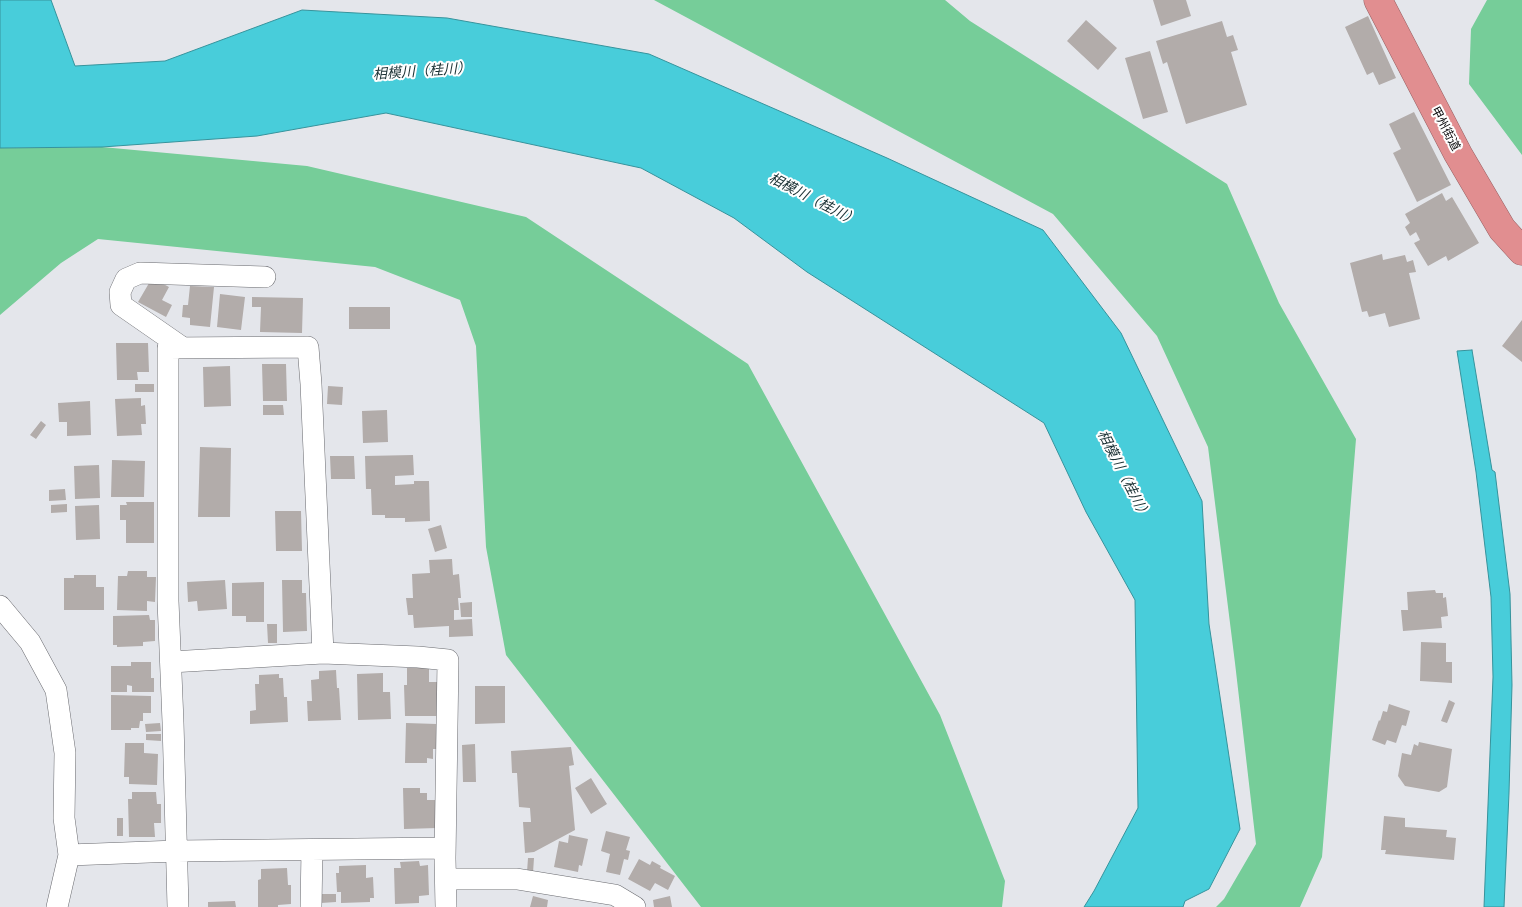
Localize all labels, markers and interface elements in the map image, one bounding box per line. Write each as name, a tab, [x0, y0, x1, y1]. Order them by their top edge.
water label: 相模川（桂川）	[373, 60, 471, 84]
street label: 甲州街道	[1427, 104, 1463, 154]
water label: 相模川（桂川）	[766, 170, 860, 230]
water label: 相模川（桂川）	[1093, 428, 1153, 522]

